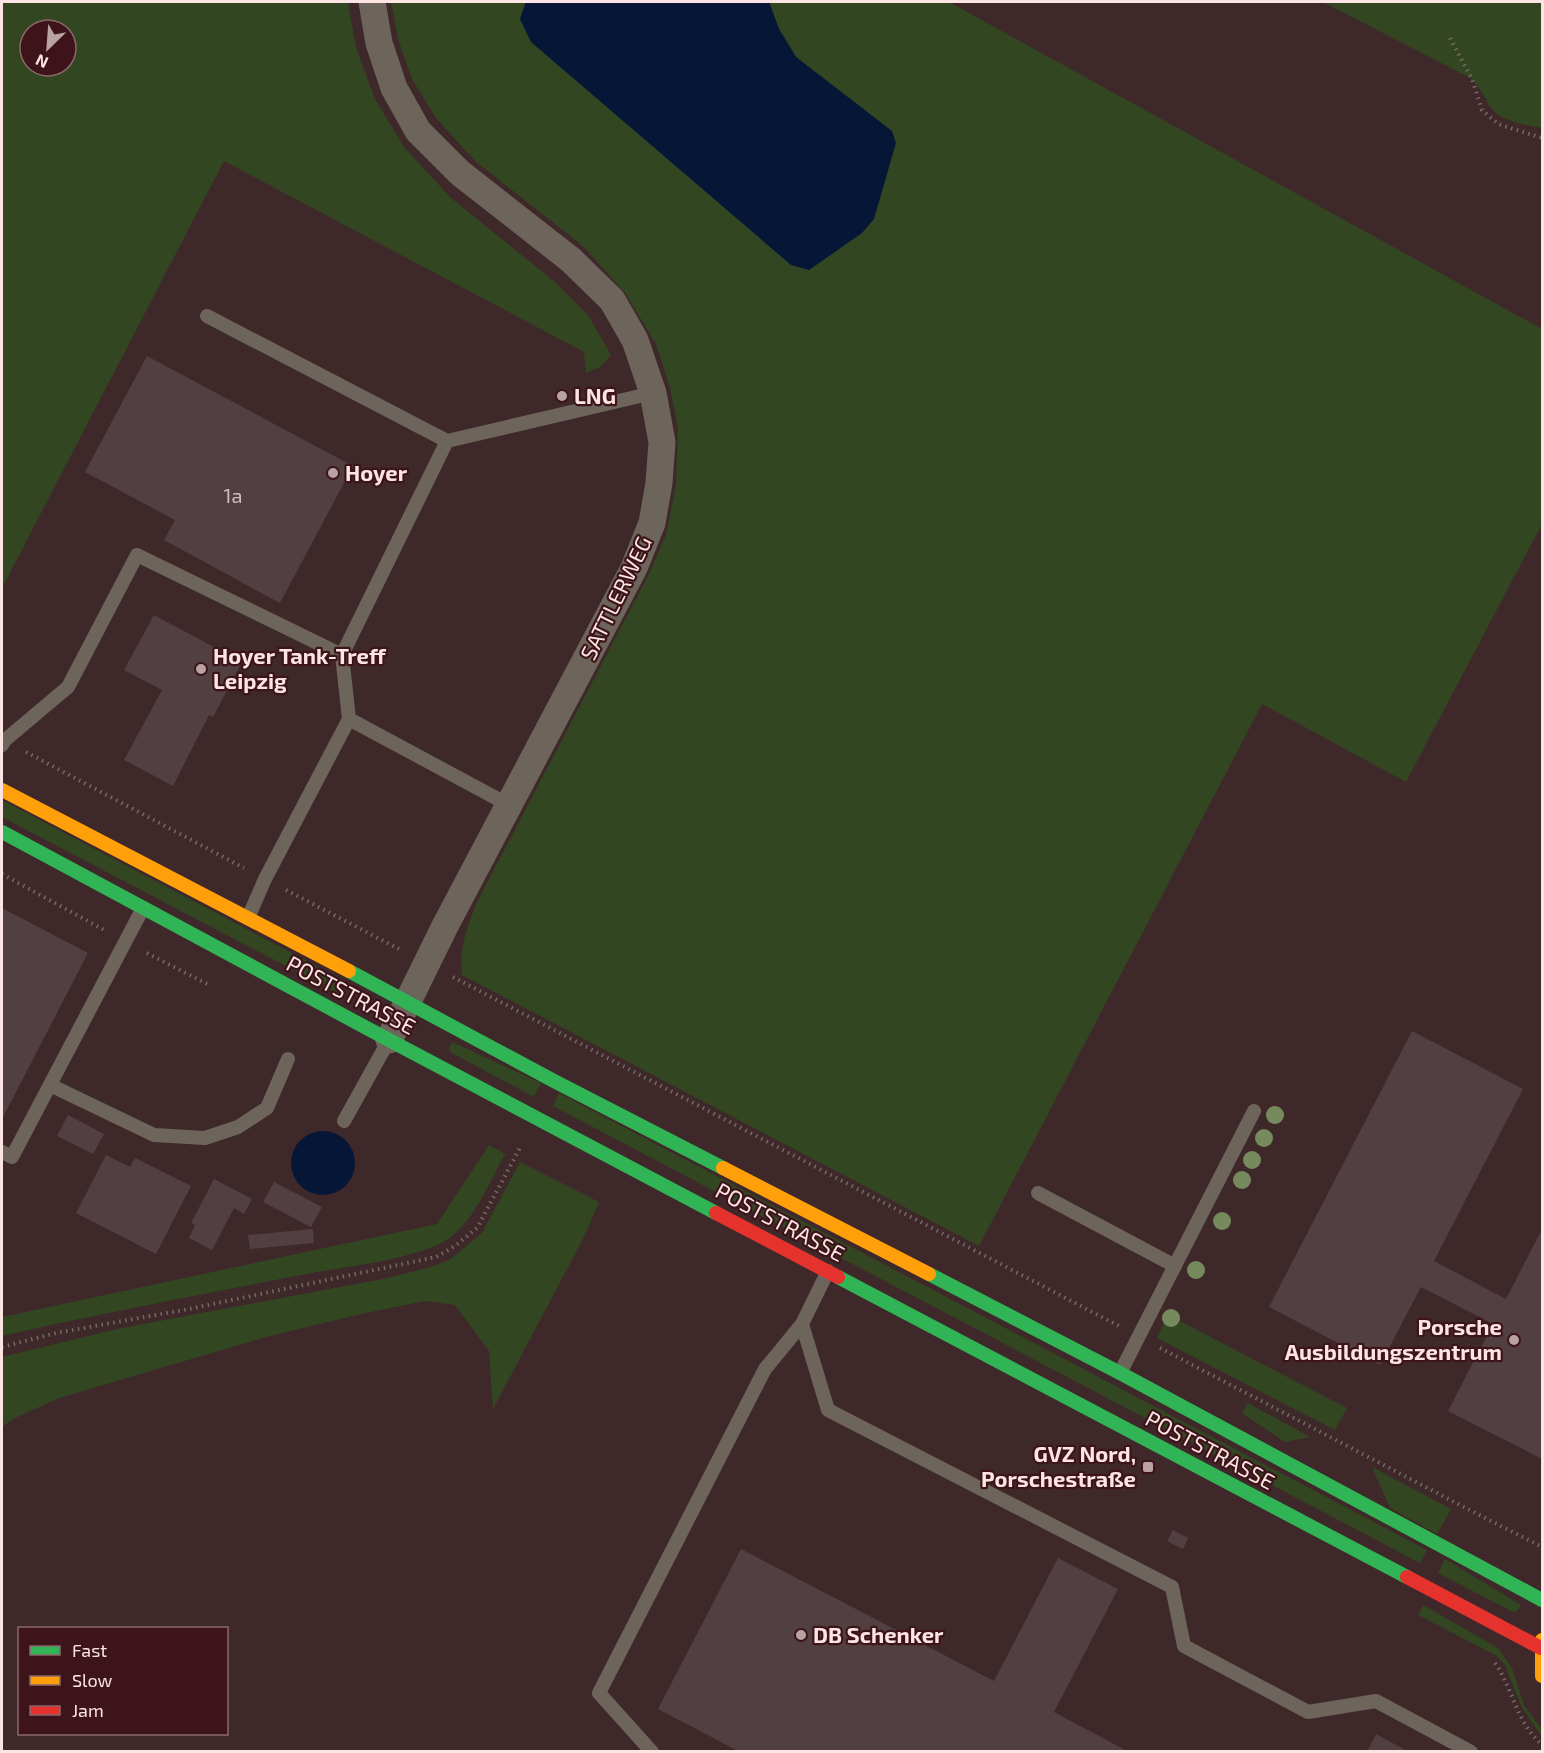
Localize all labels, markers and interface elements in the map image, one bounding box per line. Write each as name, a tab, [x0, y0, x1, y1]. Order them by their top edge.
north arrow	[18, 18, 78, 78]
text: N	[32, 51, 51, 73]
place label: LNG	[574, 382, 616, 408]
marker: LNG	[555, 389, 569, 403]
place label: Hoyer	[345, 459, 408, 486]
marker: Hoyer	[326, 466, 340, 480]
house number: 1a	[224, 483, 242, 507]
street label: SATTLERWEG	[574, 531, 656, 664]
place label: Hoyer Tank-Treff Leipzig	[213, 642, 387, 693]
marker: Hoyer Tank-Treff Leipzig	[194, 662, 208, 676]
street label: POSTSTRASSE	[283, 949, 420, 1039]
street label: POSTSTRASSE	[712, 1176, 849, 1266]
place label: Porsche Ausbildungszentrum	[1285, 1313, 1502, 1364]
marker: Porsche Ausbildungszentrum	[1507, 1333, 1521, 1347]
street label: POSTSTRASSE	[1142, 1404, 1279, 1494]
place label: GVZ Nord, Porschestraße	[981, 1440, 1136, 1491]
marker: GVZ Nord, Porschestraße	[1141, 1460, 1155, 1474]
place label: DB Schenker	[813, 1621, 944, 1647]
legend	[18, 1627, 228, 1735]
marker: DB Schenker	[794, 1628, 808, 1642]
text: Fast	[72, 1639, 107, 1661]
text: Slow	[72, 1669, 113, 1691]
text: Jam	[72, 1699, 104, 1721]

